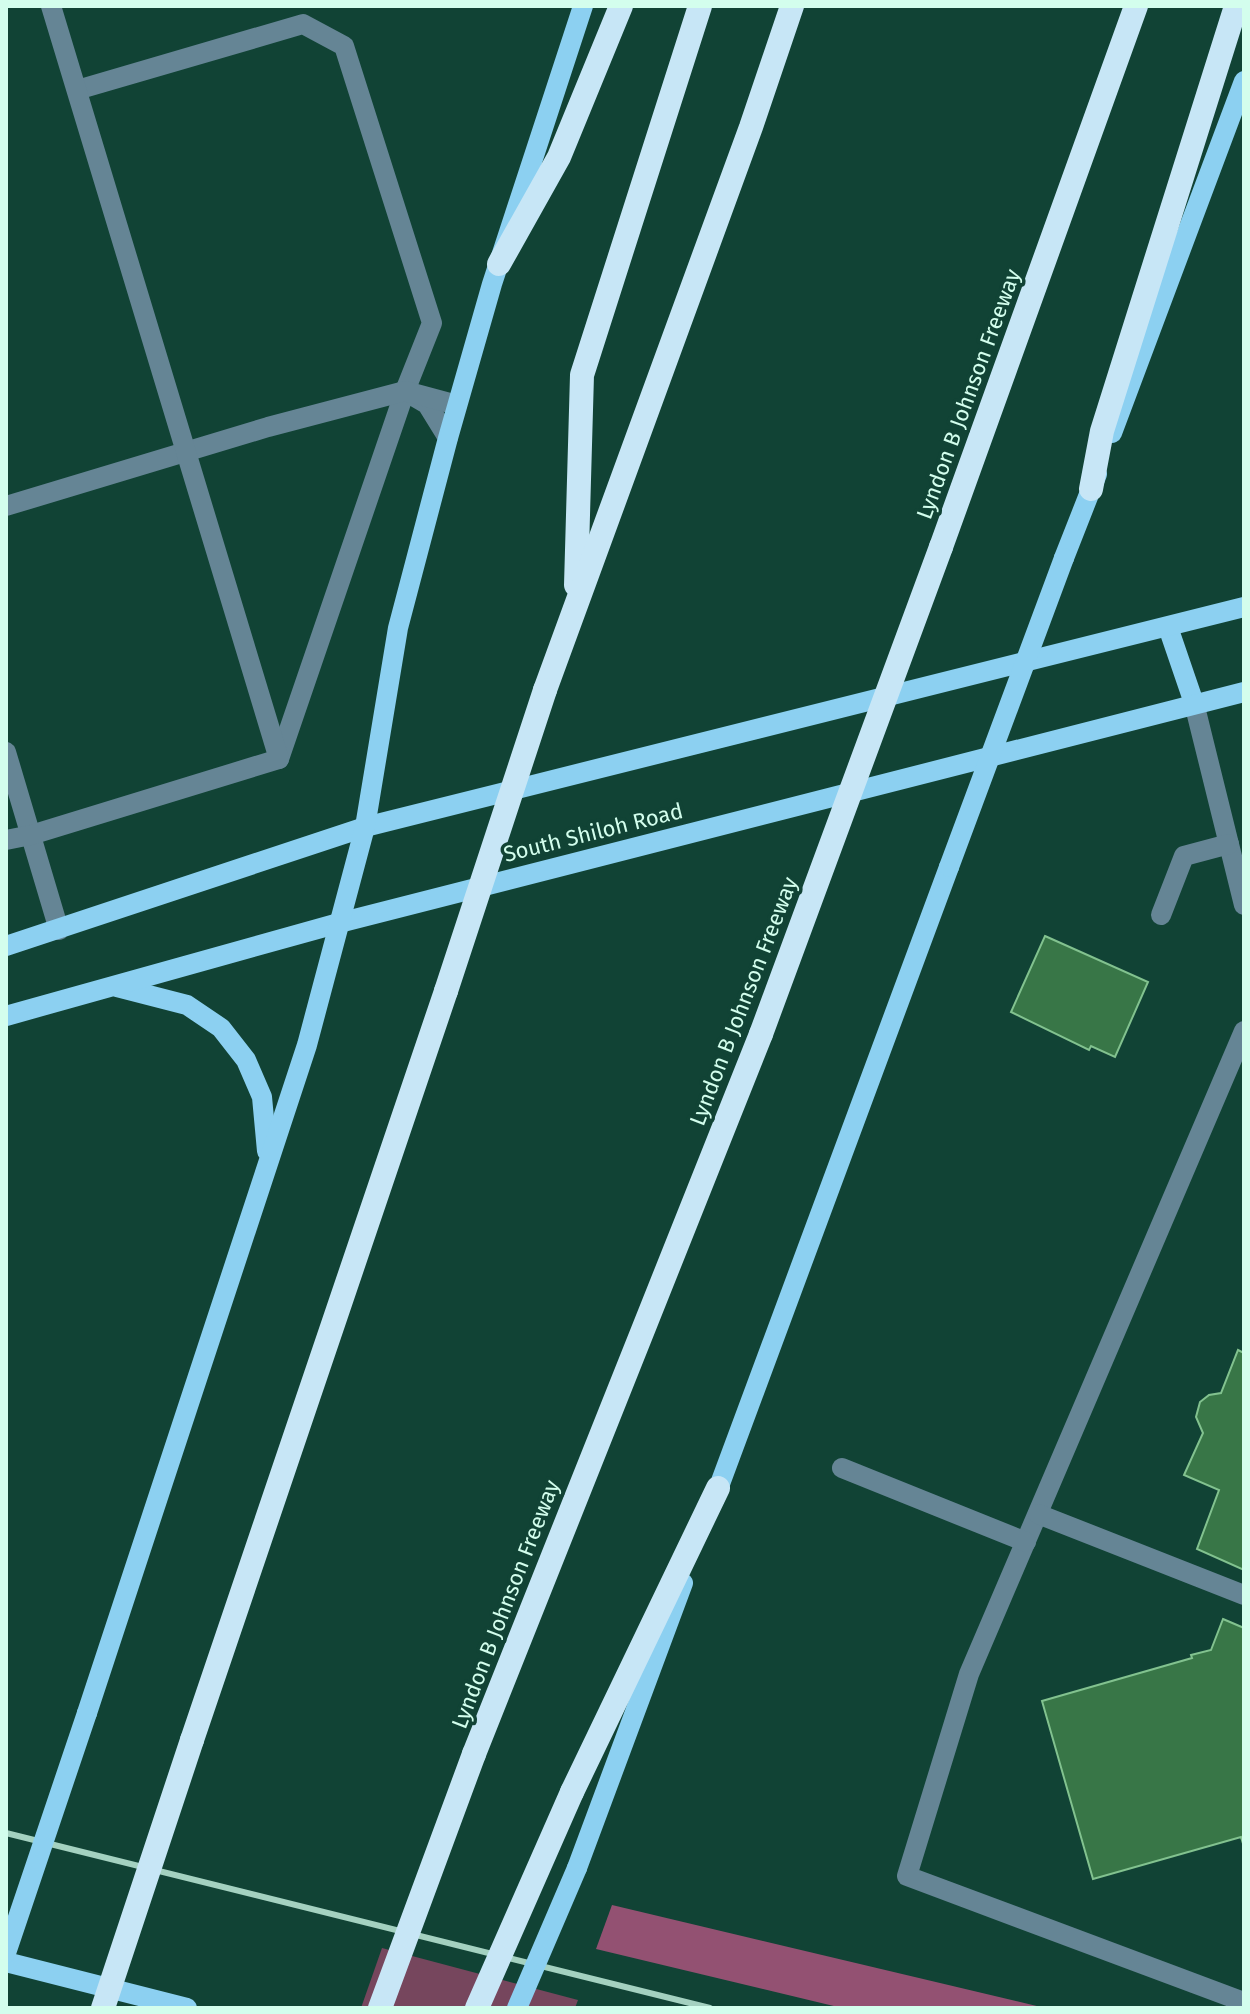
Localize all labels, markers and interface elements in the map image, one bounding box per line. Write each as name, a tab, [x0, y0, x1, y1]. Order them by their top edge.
street label: Lyndon B Johnson Freeway	[911, 265, 1026, 523]
street label: South Shiloh Road	[501, 797, 686, 868]
street label: Lyndon B Johnson Freeway	[684, 873, 803, 1129]
street label: Lyndon B Johnson Freeway	[446, 1476, 565, 1732]

